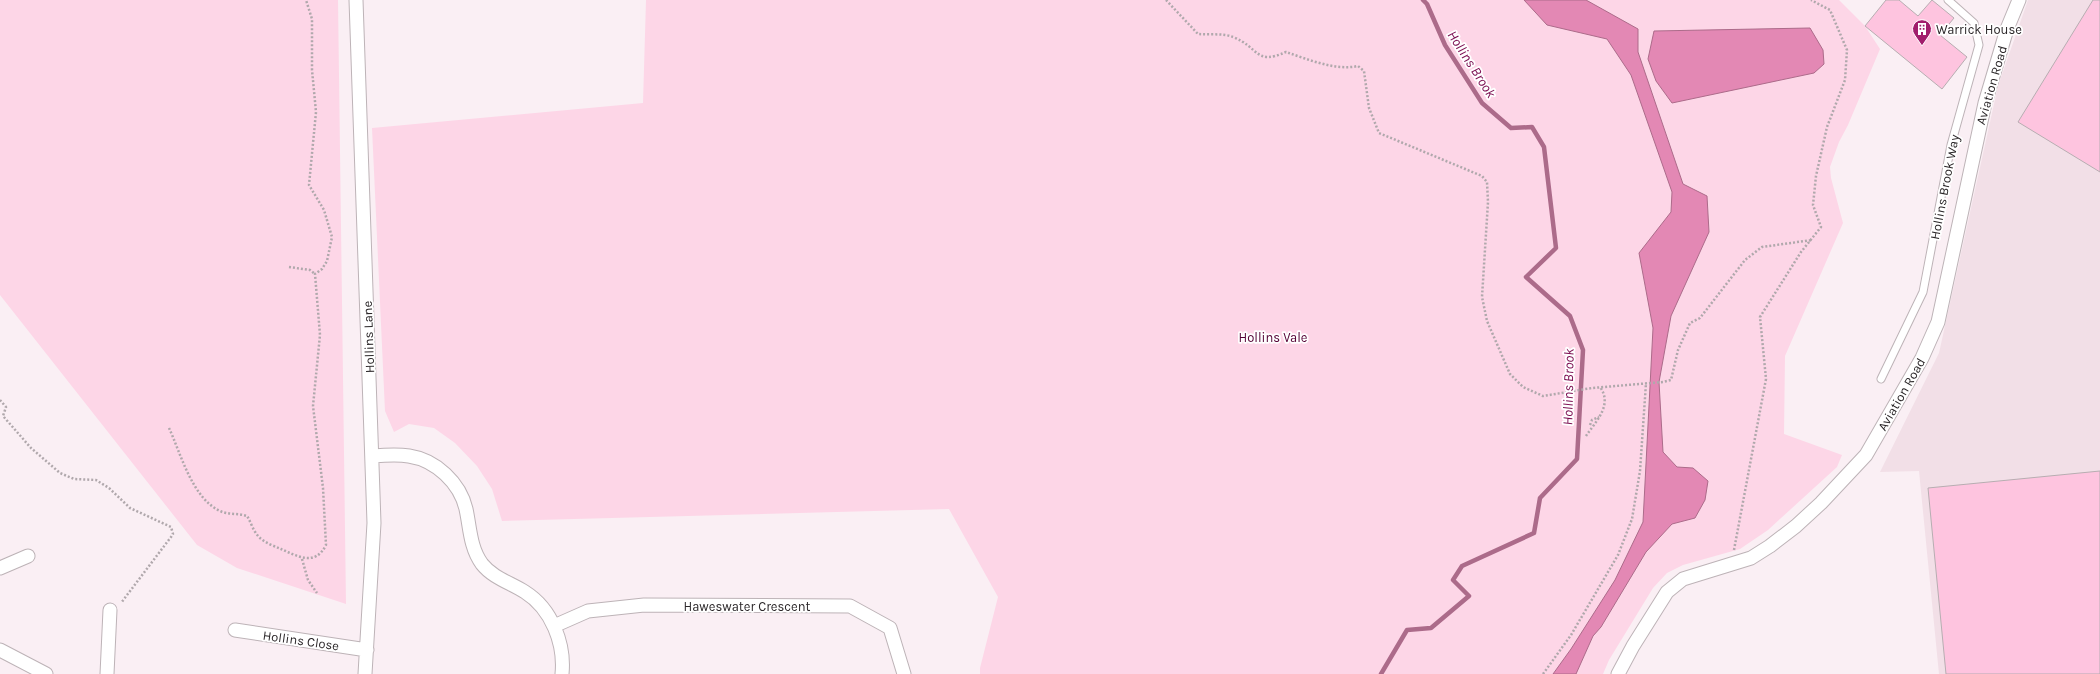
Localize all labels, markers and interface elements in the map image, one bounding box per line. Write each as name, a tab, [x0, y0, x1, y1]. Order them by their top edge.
building icon: Warrick House	[1911, 18, 1933, 46]
place label: Warrick House	[1936, 22, 2022, 37]
water label: Hollins Brook	[1444, 27, 1500, 102]
street label: Aviation Road	[1973, 44, 2010, 126]
street label: Hollins Brook Way	[1927, 133, 1962, 241]
street label: Hollins Lane	[360, 300, 377, 373]
park label: Hollins Vale	[1238, 330, 1308, 345]
water label: Hollins Brook	[1559, 348, 1578, 426]
street label: Aviation Road	[1875, 355, 1928, 433]
street label: Haweswater Crescent	[684, 599, 811, 614]
street label: Hollins Close	[262, 628, 340, 653]

